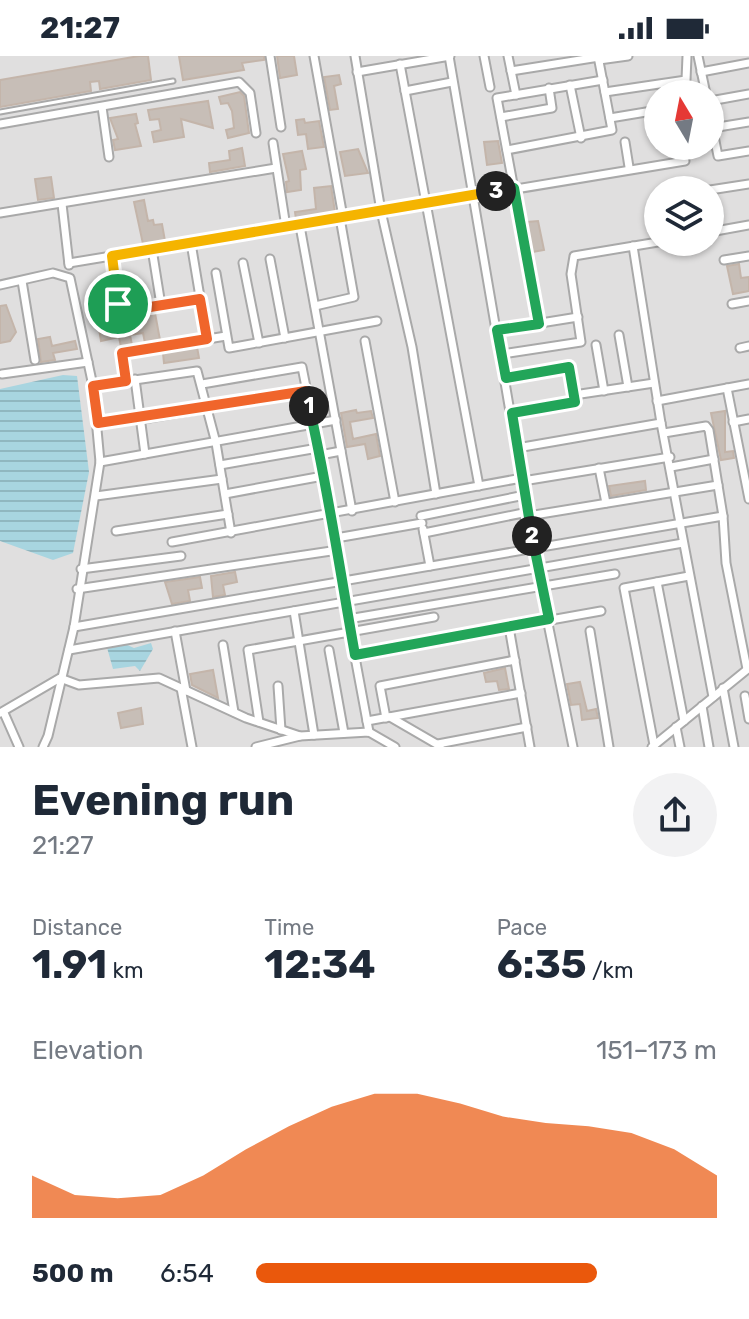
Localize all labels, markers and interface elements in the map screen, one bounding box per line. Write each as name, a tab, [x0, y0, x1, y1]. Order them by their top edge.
text: 21:27	[40, 10, 120, 46]
north arrow	[644, 80, 724, 160]
map controls	[644, 80, 724, 256]
pin: 3	[476, 171, 516, 211]
button: layers	[644, 176, 724, 256]
text: 3	[489, 177, 503, 204]
pin	[84, 270, 152, 338]
icon: arrive	[96, 282, 140, 326]
pin: 1	[289, 386, 329, 426]
text: 1	[304, 392, 314, 419]
pin: 2	[512, 516, 552, 556]
text: 2	[525, 522, 539, 549]
button: share	[633, 773, 717, 857]
text: Evening run	[32, 774, 294, 826]
text: 21:27	[32, 830, 94, 861]
text: Distance	[32, 914, 122, 941]
text: Time	[264, 914, 314, 941]
text: Pace	[497, 914, 547, 941]
text: 1.91	[32, 941, 107, 988]
text: 12:34	[264, 941, 376, 988]
text: 6:35	[497, 941, 587, 988]
text: km	[107, 957, 143, 984]
text: /km	[587, 957, 633, 984]
text: Elevation	[32, 1035, 143, 1066]
text: 151–173 m	[596, 1035, 717, 1066]
text: 500 m	[32, 1258, 114, 1289]
text: 6:54	[160, 1258, 214, 1289]

